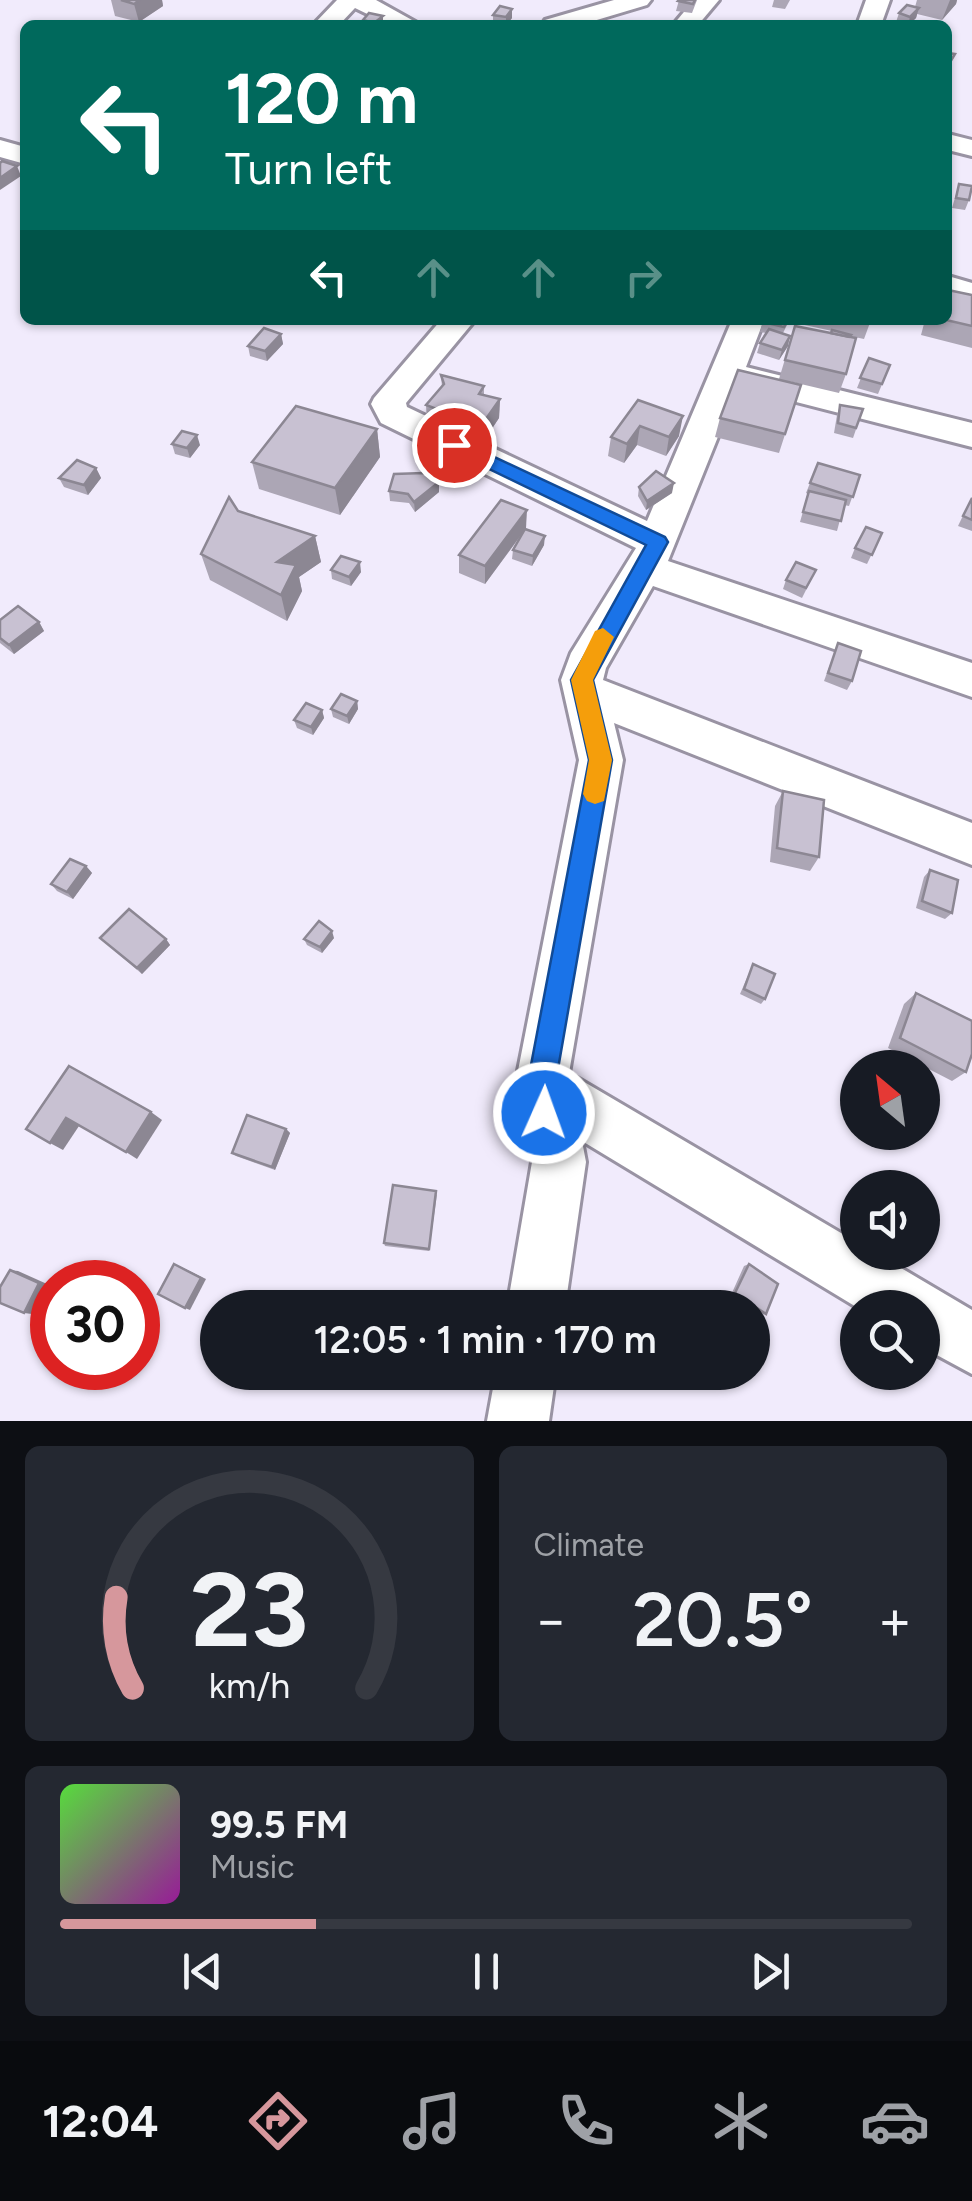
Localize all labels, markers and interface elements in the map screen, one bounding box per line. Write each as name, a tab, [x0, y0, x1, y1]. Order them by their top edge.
text: 120 m	[225, 56, 418, 141]
icon: left	[60, 60, 190, 190]
text: Turn left	[225, 141, 392, 195]
icon: left	[301, 250, 356, 305]
icon: ahead	[406, 250, 461, 305]
icon: ahead	[511, 250, 566, 305]
icon: right	[616, 250, 671, 305]
pin	[412, 403, 497, 488]
icon: arrive	[427, 418, 482, 473]
north arrow	[840, 1050, 940, 1150]
map controls	[840, 1050, 940, 1390]
position arrow	[492, 1061, 596, 1165]
button: sound	[840, 1170, 940, 1270]
speed limit sign: 30	[30, 1260, 160, 1390]
button: search	[840, 1290, 940, 1390]
text: 12:05 · 1 min · 170 m	[313, 1317, 657, 1363]
text: Climate	[534, 1526, 644, 1564]
text: 23	[190, 1547, 308, 1672]
text: 20.5°	[633, 1575, 813, 1665]
text: −	[534, 1587, 568, 1653]
text: +	[878, 1587, 912, 1653]
text: km/h	[208, 1664, 290, 1707]
text: 99.5 FM	[210, 1802, 348, 1848]
text: Music	[210, 1848, 295, 1886]
icon: previous	[175, 1944, 230, 1999]
icon: pause	[459, 1944, 514, 1999]
icon: next	[743, 1944, 798, 1999]
icon: directions	[243, 2086, 313, 2156]
icon: music	[397, 2086, 467, 2156]
icon: phone	[551, 2086, 621, 2156]
icon: climate	[706, 2086, 776, 2156]
icon: car	[860, 2086, 930, 2156]
text: 12:04	[42, 2094, 158, 2148]

